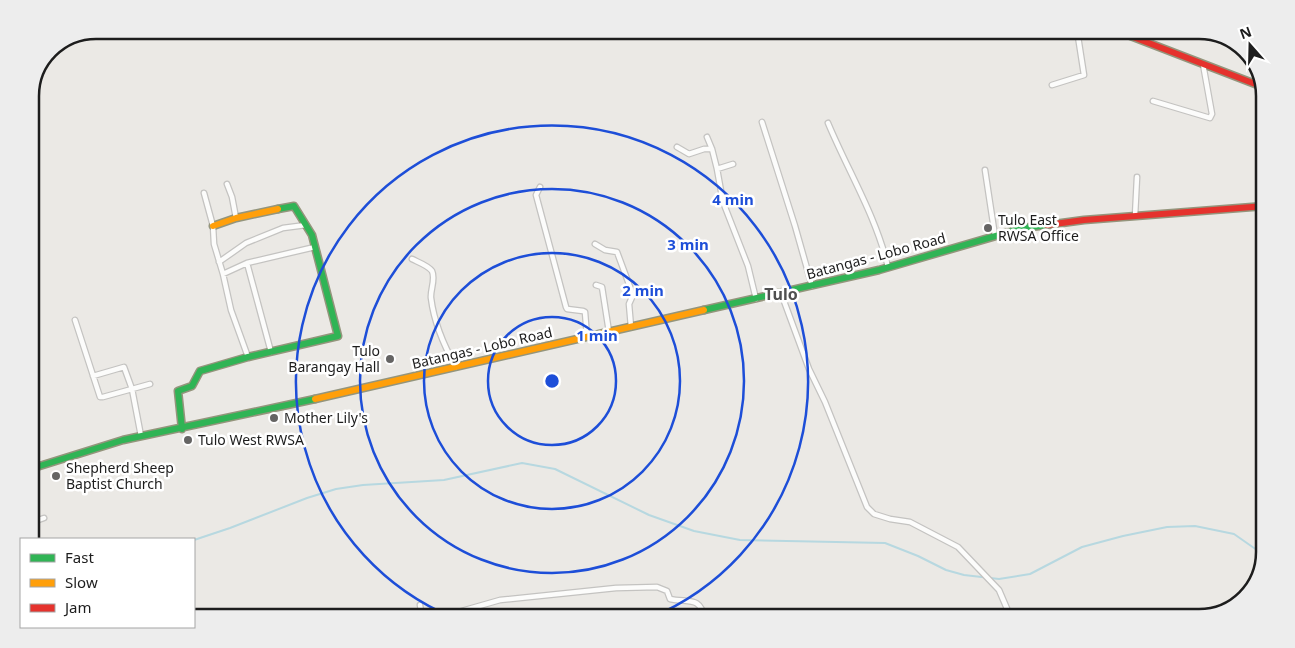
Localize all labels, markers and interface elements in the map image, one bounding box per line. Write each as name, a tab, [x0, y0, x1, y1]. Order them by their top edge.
north arrow	[1225, 20, 1275, 70]
text: N	[1237, 21, 1254, 43]
text: 4 min	[712, 189, 754, 209]
place label: Tulo East RWSA Office	[998, 210, 1079, 245]
marker: Tulo East RWSA Office	[982, 222, 994, 234]
street label: Batangas - Lobo Road	[804, 228, 948, 283]
text: 3 min	[667, 234, 709, 254]
text: 2 min	[622, 280, 664, 300]
district label: Tulo	[764, 283, 798, 305]
street label: Batangas - Lobo Road	[410, 322, 554, 373]
text: 1 min	[576, 325, 618, 345]
place label: Tulo Barangay Hall	[288, 341, 380, 376]
marker: Tulo Barangay Hall	[384, 353, 396, 365]
centre of rings	[543, 372, 561, 390]
place label: Mother Lily's	[284, 408, 368, 427]
marker: Mother Lily's	[268, 412, 280, 424]
place label: Tulo West RWSA	[198, 430, 304, 449]
marker: Tulo West RWSA	[182, 434, 194, 446]
place label: Shepherd Sheep Baptist Church	[66, 458, 174, 493]
marker: Shepherd Sheep Baptist Church	[50, 470, 62, 482]
legend	[20, 538, 195, 628]
text: Fast	[65, 547, 94, 567]
text: Slow	[65, 572, 98, 592]
text: Jam	[63, 597, 92, 617]

